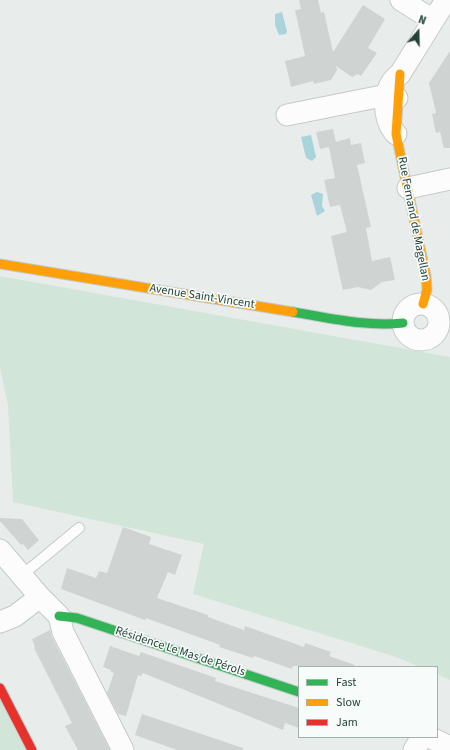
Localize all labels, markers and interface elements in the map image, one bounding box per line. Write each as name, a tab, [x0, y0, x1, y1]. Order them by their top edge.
north arrow	[398, 12, 438, 52]
text: N	[416, 12, 428, 29]
street label: Rue Fernand de Magellan	[394, 156, 432, 282]
street label: Avenue Saint-Vincent	[148, 282, 256, 312]
street label: Résidence Le Mas de Pérols	[113, 624, 247, 680]
legend	[298, 666, 438, 738]
text: Fast	[336, 674, 356, 691]
text: Slow	[336, 694, 361, 711]
text: Jam	[336, 714, 358, 731]

